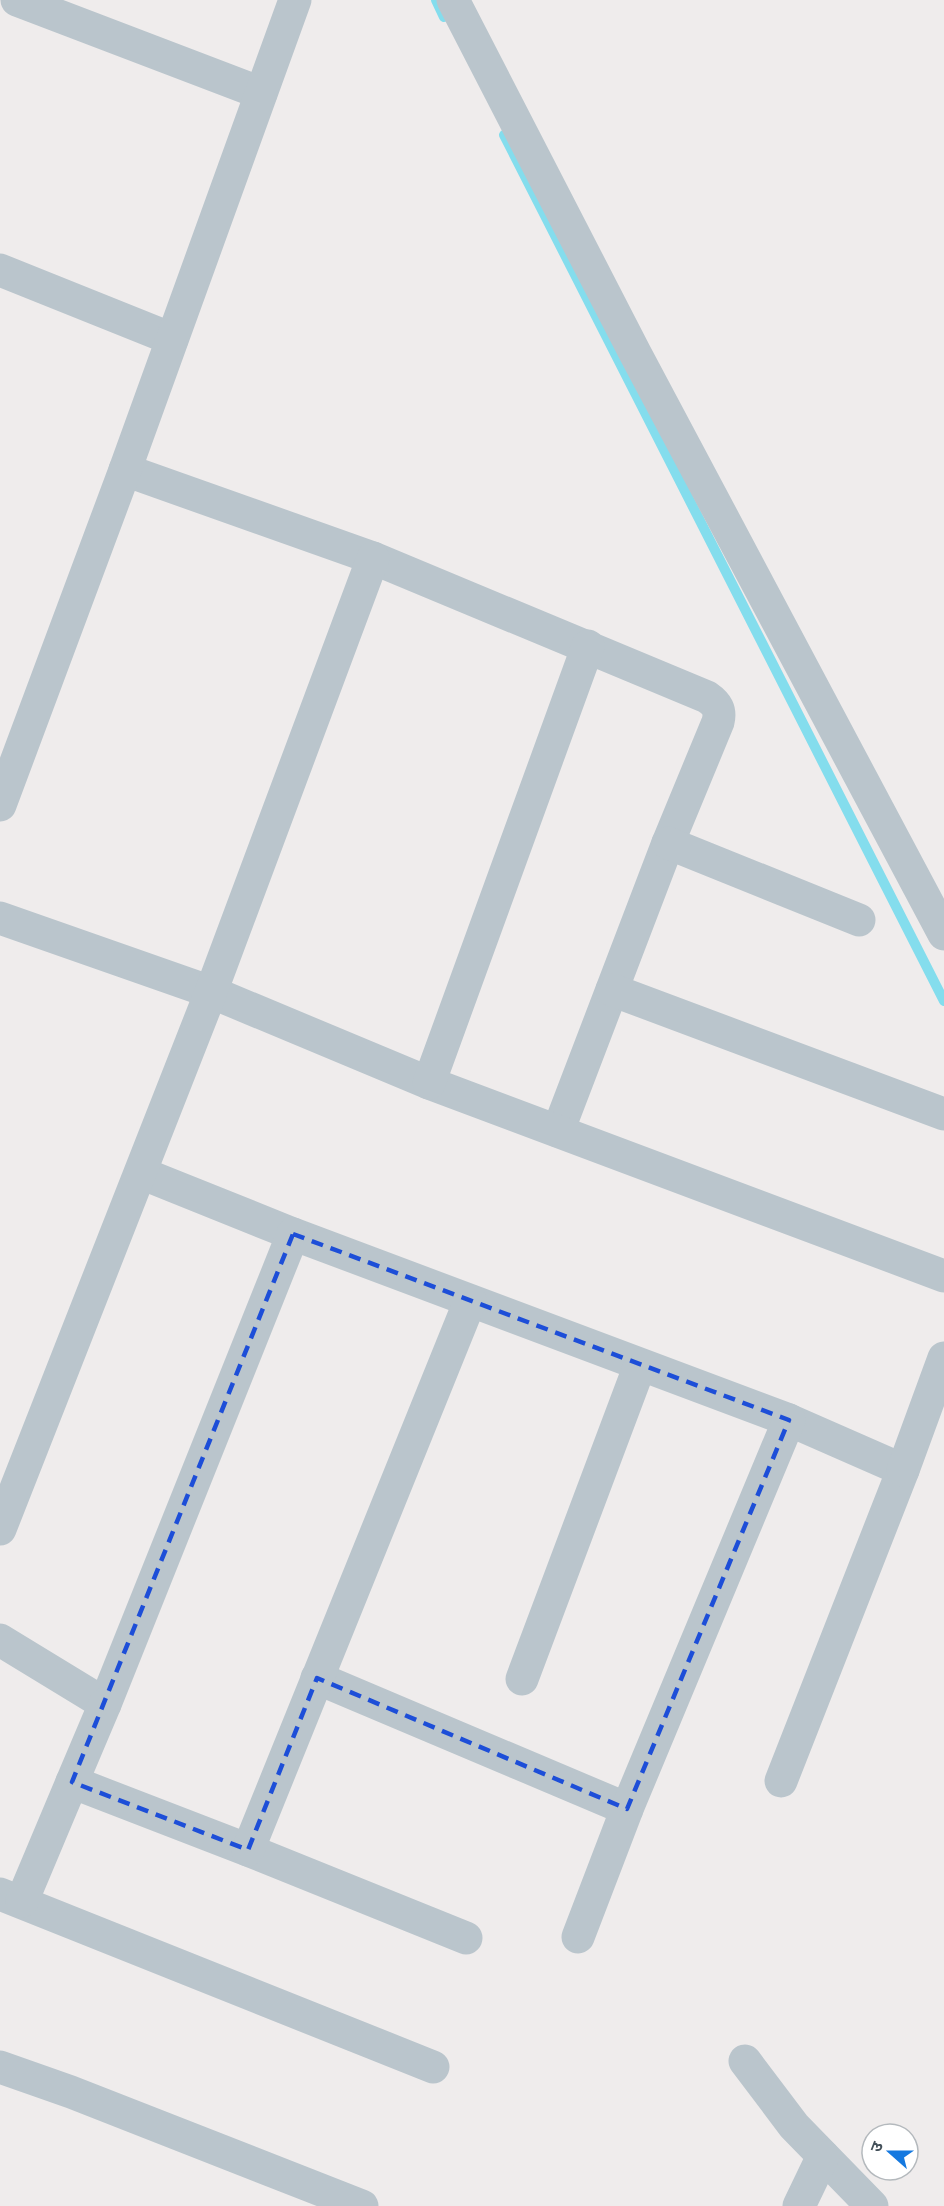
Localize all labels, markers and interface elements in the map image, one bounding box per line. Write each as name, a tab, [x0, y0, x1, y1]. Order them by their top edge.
north arrow	[860, 2122, 920, 2182]
text: उ	[865, 2138, 889, 2155]

